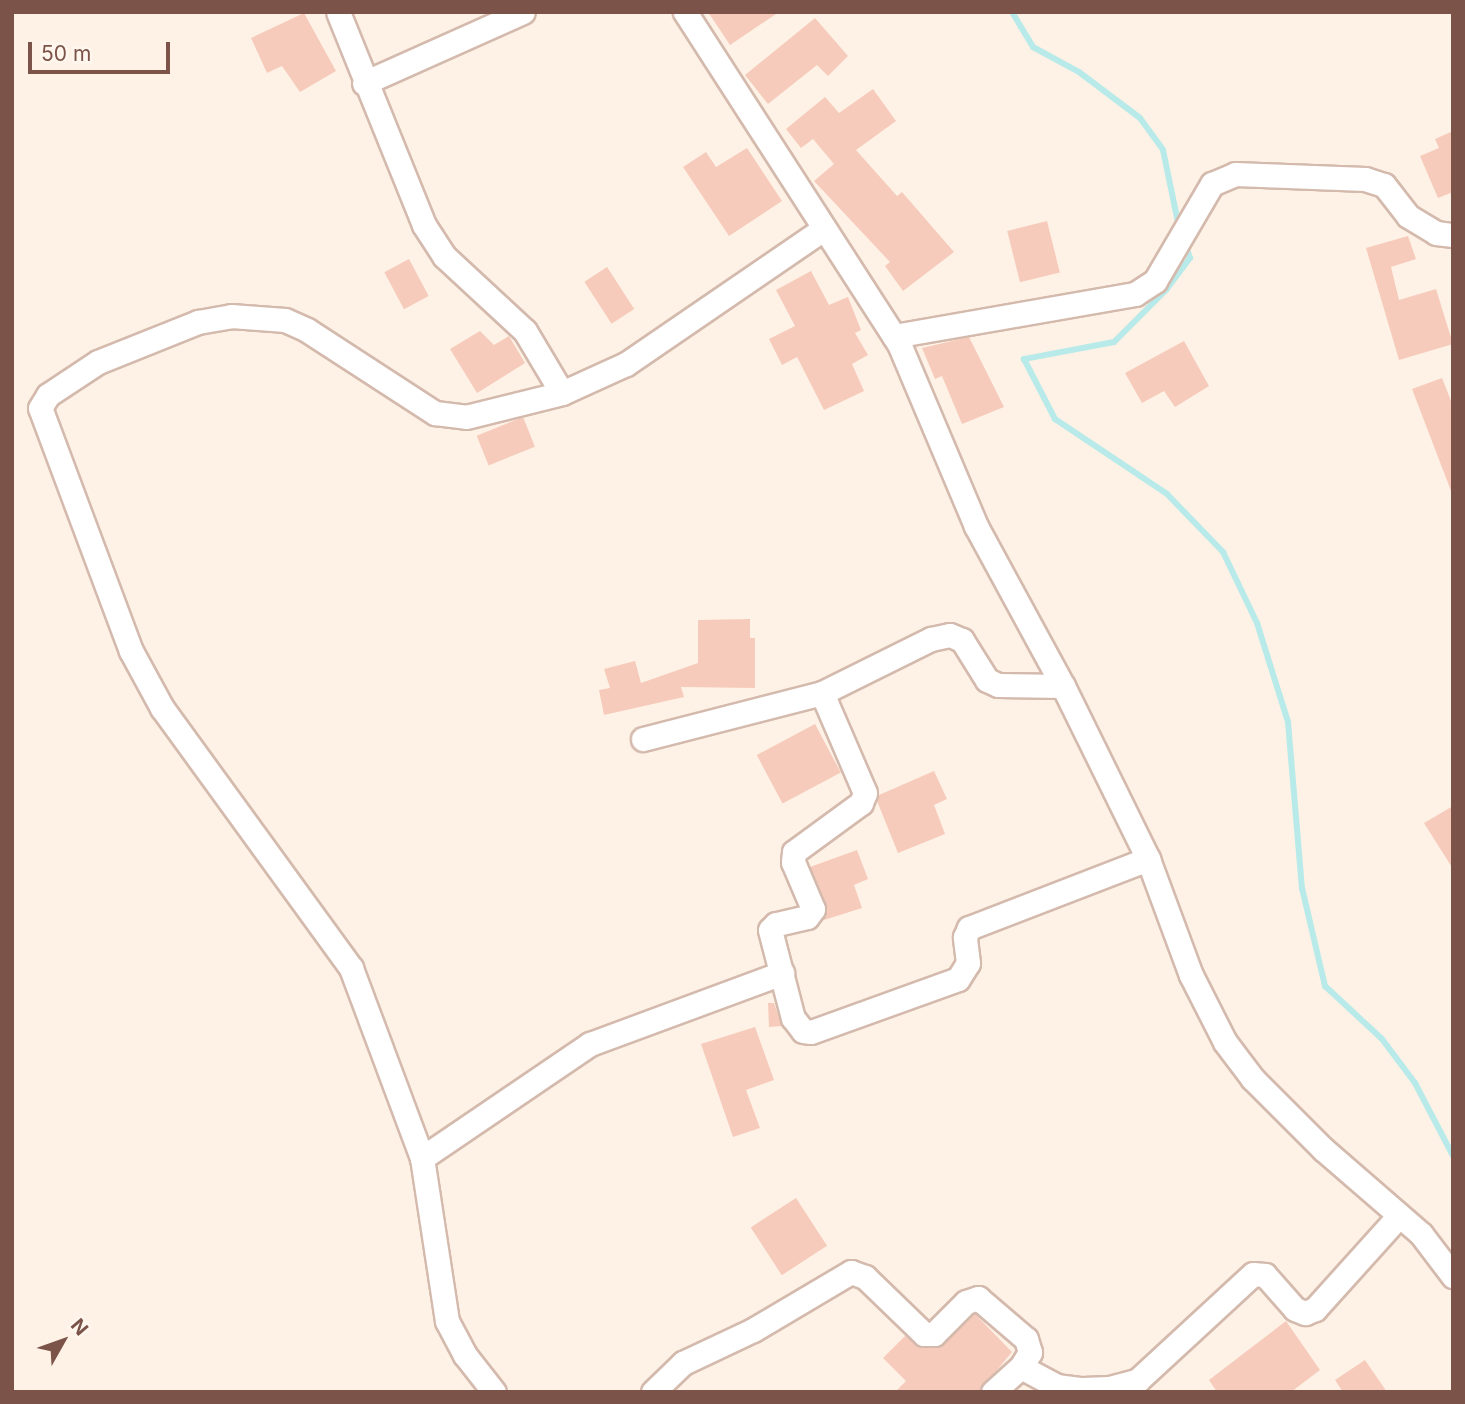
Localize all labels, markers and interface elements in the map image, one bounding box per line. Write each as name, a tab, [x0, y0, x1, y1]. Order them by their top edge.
scale bar	[32, 28, 173, 72]
text: 50 m	[41, 41, 91, 66]
north arrow	[28, 1306, 98, 1376]
text: N	[66, 1314, 93, 1340]

